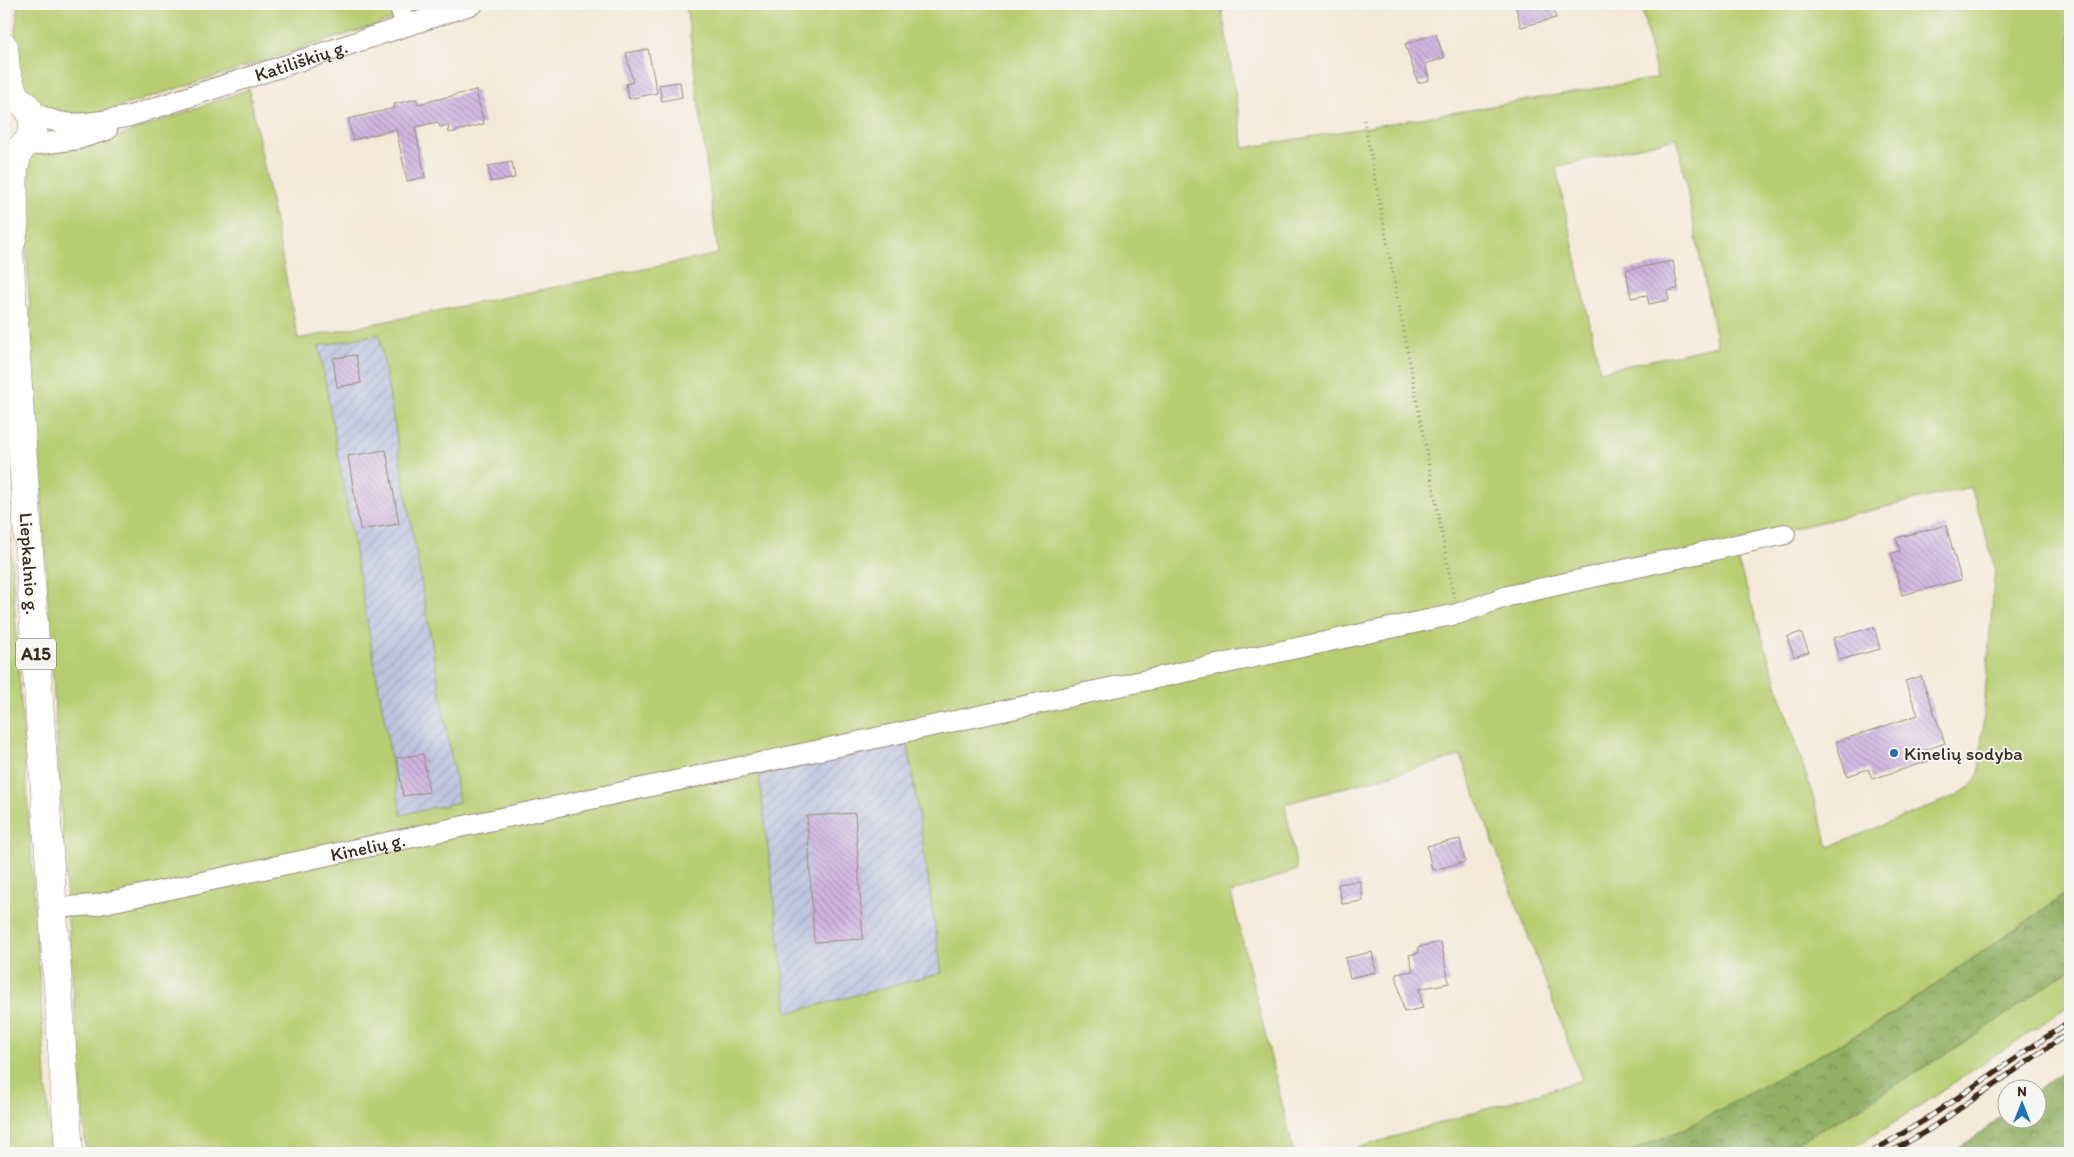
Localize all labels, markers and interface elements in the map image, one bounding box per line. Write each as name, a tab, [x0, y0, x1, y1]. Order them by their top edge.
street label: Katiliškių g.	[252, 35, 351, 87]
street label: Liepkalnio g.	[14, 512, 44, 616]
road number: A15	[16, 639, 56, 670]
place label: Kinelių sodyba	[1904, 742, 2023, 765]
marker: Kinelių sodyba	[1888, 747, 1900, 759]
street label: Kinelių g.	[328, 828, 408, 866]
north arrow	[1996, 1080, 2046, 1130]
text: N	[2017, 1083, 2027, 1100]

